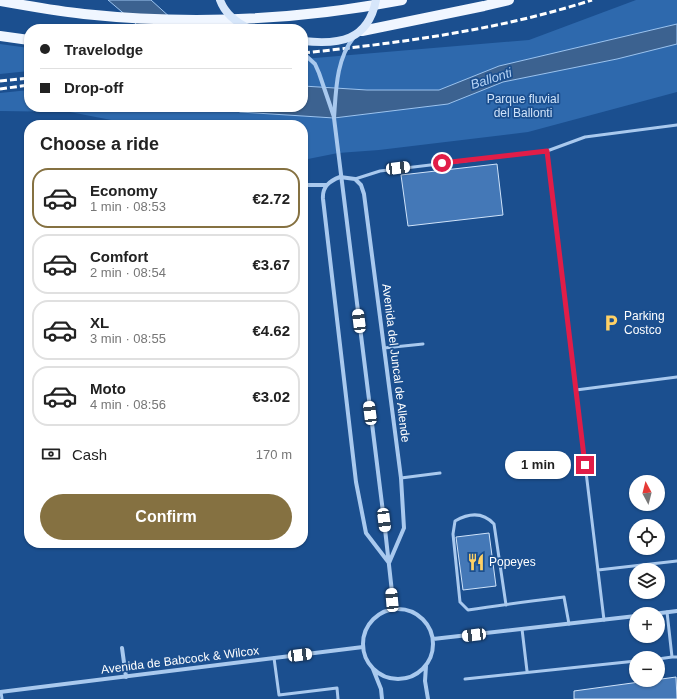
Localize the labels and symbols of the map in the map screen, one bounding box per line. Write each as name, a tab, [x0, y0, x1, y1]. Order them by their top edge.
water label: Ballonti	[469, 64, 515, 92]
park label: Parque fluvial del Ballonti	[487, 92, 559, 120]
route start	[433, 154, 451, 172]
car	[385, 161, 411, 175]
street label: Avenida del Juncal de Allende	[379, 283, 413, 444]
car	[352, 308, 366, 334]
place label: Parking Costco	[624, 309, 665, 337]
parking icon: Parking Costco	[601, 313, 621, 333]
car	[363, 400, 377, 426]
callout: 1 min	[505, 451, 571, 479]
route end	[576, 456, 594, 474]
north arrow	[629, 475, 665, 511]
car	[377, 507, 391, 533]
restaurant icon: Popeyes	[466, 552, 486, 572]
place label: Popeyes	[489, 555, 536, 569]
car	[385, 588, 399, 612]
car	[461, 628, 487, 642]
street label: Avenida de Babcock & Wilcox	[100, 643, 260, 677]
car	[287, 648, 313, 662]

